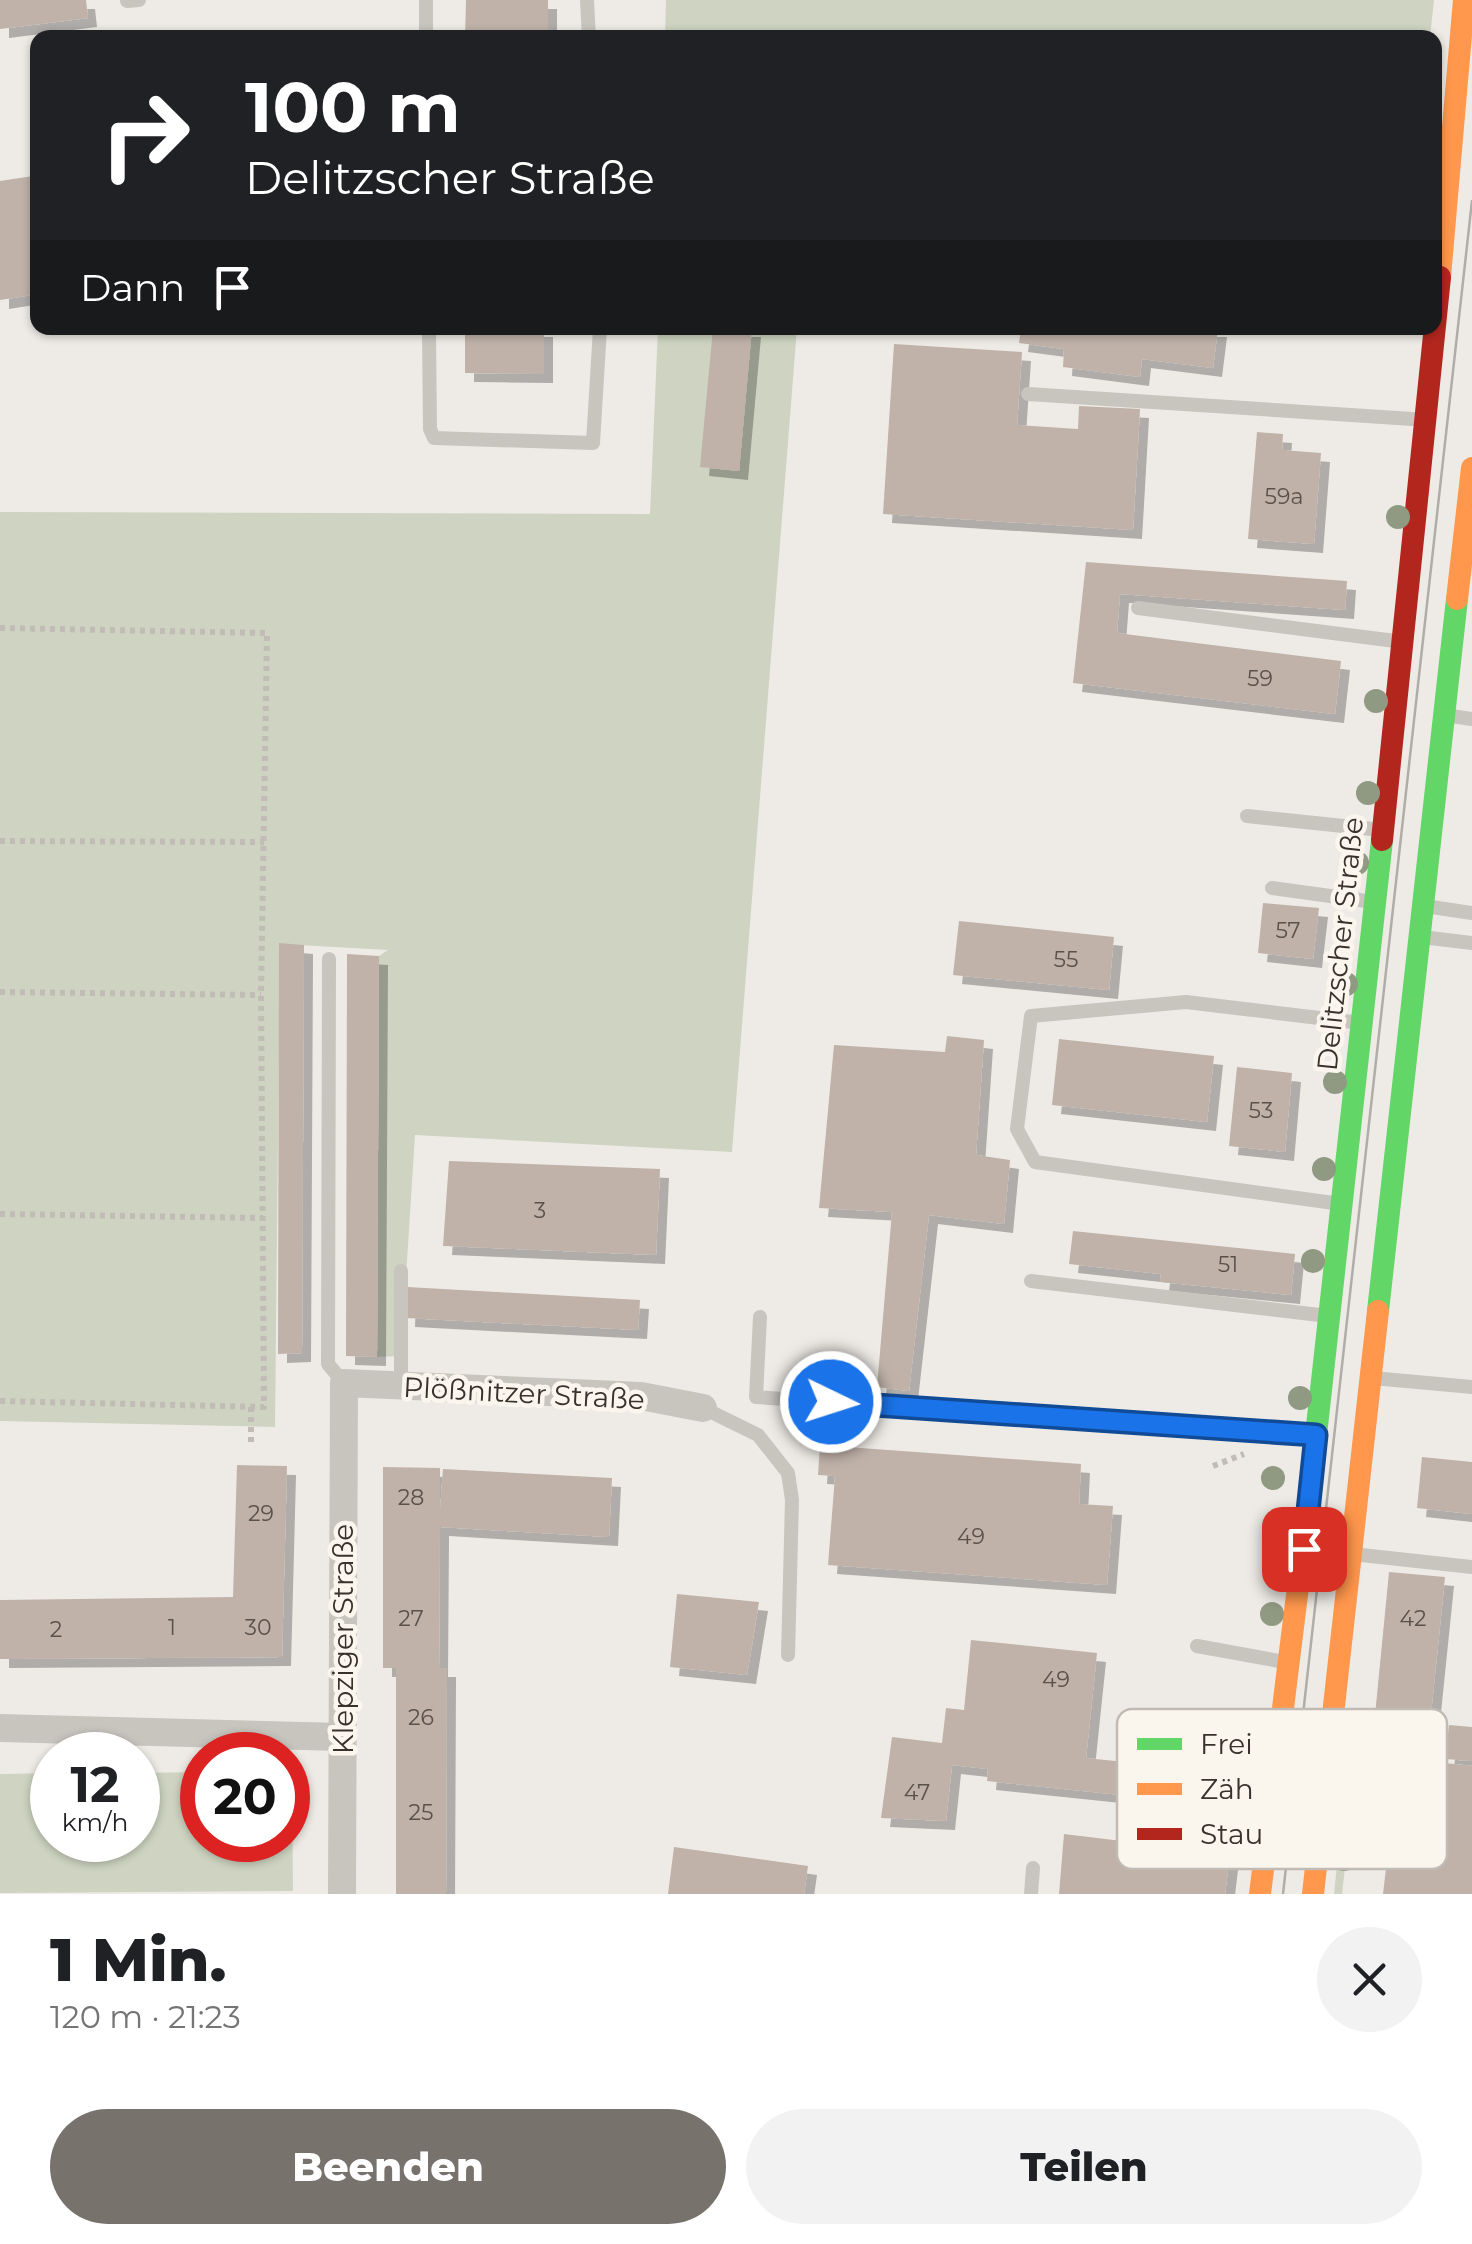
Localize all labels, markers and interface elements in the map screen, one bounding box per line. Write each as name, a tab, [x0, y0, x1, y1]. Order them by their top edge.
text: 100 m	[245, 64, 461, 150]
icon: right	[80, 70, 210, 200]
text: Delitzscher Straße	[245, 150, 655, 205]
icon: arrive	[205, 260, 260, 315]
text: Dann	[80, 264, 185, 311]
house number: 59a	[1265, 483, 1303, 510]
house number: 59	[1247, 665, 1273, 692]
street label: Delitzscher Straße	[1310, 815, 1370, 1073]
house number: 57	[1275, 917, 1301, 944]
house number: 55	[1054, 946, 1078, 973]
house number: 53	[1249, 1097, 1273, 1124]
house number: 3	[534, 1197, 546, 1224]
house number: 51	[1218, 1251, 1238, 1278]
position arrow	[779, 1350, 883, 1454]
street label: Plößnitzer Straße	[402, 1370, 646, 1416]
house number: 28	[398, 1484, 424, 1511]
house number: 29	[248, 1500, 274, 1527]
pin	[1262, 1507, 1347, 1592]
icon: arrive	[1277, 1522, 1332, 1577]
house number: 49	[957, 1523, 985, 1550]
street label: Klepziger Straße	[326, 1524, 360, 1754]
house number: 27	[398, 1605, 424, 1632]
house number: 42	[1400, 1605, 1427, 1632]
house number: 1	[168, 1614, 176, 1641]
house number: 30	[245, 1614, 271, 1641]
house number: 2	[50, 1616, 62, 1643]
house number: 49	[1042, 1666, 1070, 1693]
house number: 26	[408, 1704, 434, 1731]
legend	[1117, 1709, 1447, 1869]
text: Frei	[1200, 1727, 1253, 1761]
speed limit sign: 20	[180, 1732, 310, 1862]
text: 12	[70, 1754, 120, 1815]
text: Zäh	[1200, 1772, 1254, 1806]
house number: 47	[904, 1779, 930, 1806]
house number: 25	[409, 1799, 433, 1826]
text: km/h	[62, 1807, 128, 1837]
text: Stau	[1200, 1817, 1263, 1851]
text: 1 Min.	[50, 1923, 227, 1996]
button: close	[1317, 1927, 1422, 2032]
text: 120 m · 21:23	[50, 1997, 241, 2036]
button: Beenden	[50, 2109, 726, 2224]
button: Teilen	[746, 2109, 1422, 2224]

